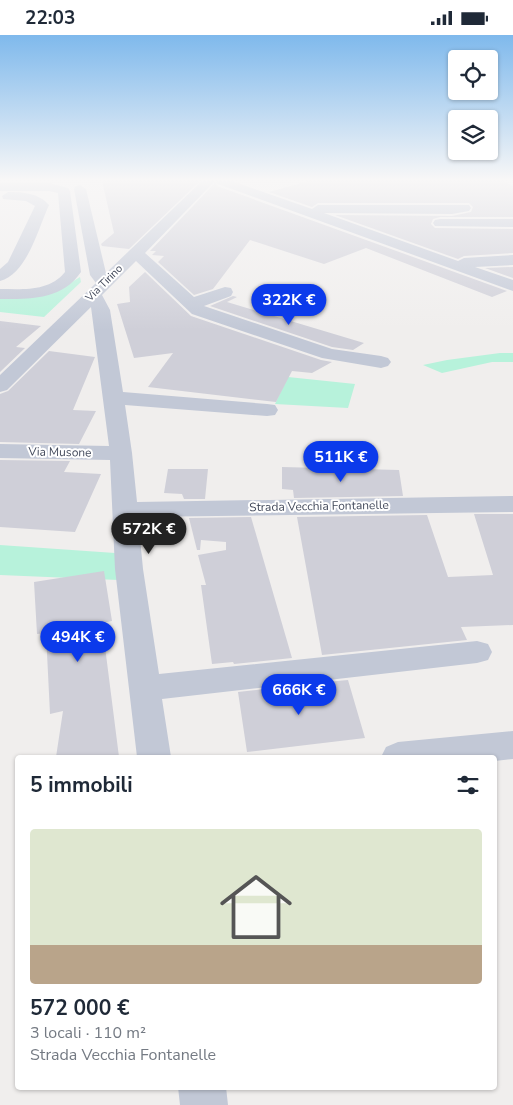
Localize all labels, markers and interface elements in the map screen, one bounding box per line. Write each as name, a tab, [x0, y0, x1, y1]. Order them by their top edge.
text: 22:03	[25, 5, 75, 31]
map controls	[448, 50, 498, 160]
button: locate	[448, 50, 498, 100]
button: layers	[448, 110, 498, 160]
street label: Via Tirino	[81, 261, 126, 306]
pin: 322K €	[248, 283, 330, 326]
text: 322K €	[262, 289, 316, 311]
pin: 511K €	[300, 441, 382, 483]
street label: Via Musone	[27, 443, 92, 461]
text: 511K €	[314, 446, 368, 468]
street label: Strada Vecchia Fontanelle	[249, 497, 389, 515]
pin: 572K €	[108, 513, 190, 555]
text: 572K €	[122, 518, 176, 540]
pin: 494K €	[37, 621, 119, 663]
text: 494K €	[51, 626, 105, 648]
pin: 666K €	[258, 673, 340, 716]
text: 666K €	[272, 679, 326, 701]
text: 5 immobili	[30, 771, 133, 799]
icon: filters	[454, 771, 482, 799]
icon: home	[211, 862, 301, 952]
text: 572 000 €	[30, 994, 130, 1022]
text: 3 locali · 110 m²	[30, 1022, 146, 1044]
text: Strada Vecchia Fontanelle	[30, 1044, 216, 1066]

